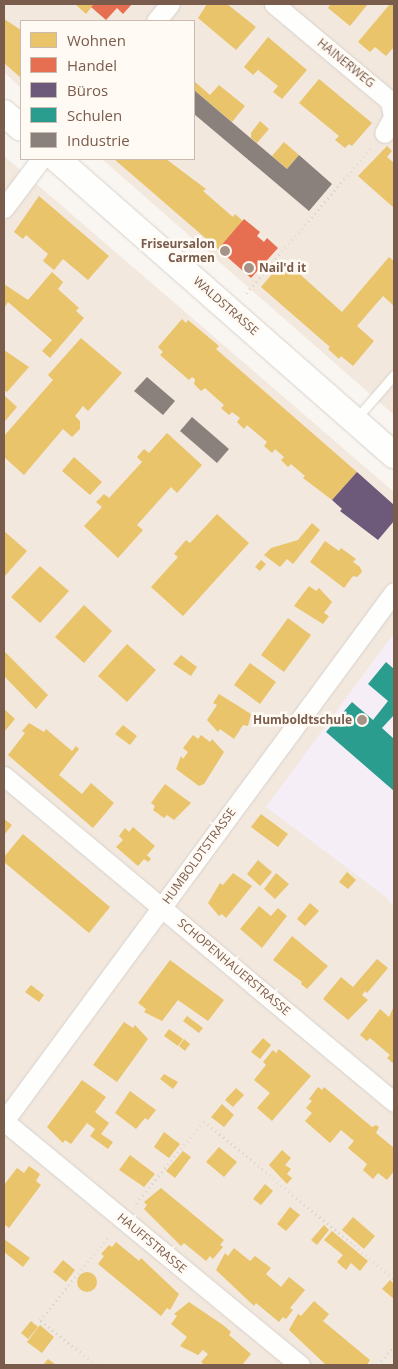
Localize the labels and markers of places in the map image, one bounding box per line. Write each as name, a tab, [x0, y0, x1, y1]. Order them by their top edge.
place label: Friseursalon Carmen	[141, 237, 215, 265]
marker: Friseursalon Carmen	[219, 245, 231, 257]
place label: Nail'd it	[259, 261, 306, 275]
marker: Nail'd it	[243, 262, 255, 274]
place label: Humboldtschule	[253, 713, 352, 727]
marker: Humboldtschule	[356, 714, 368, 726]

